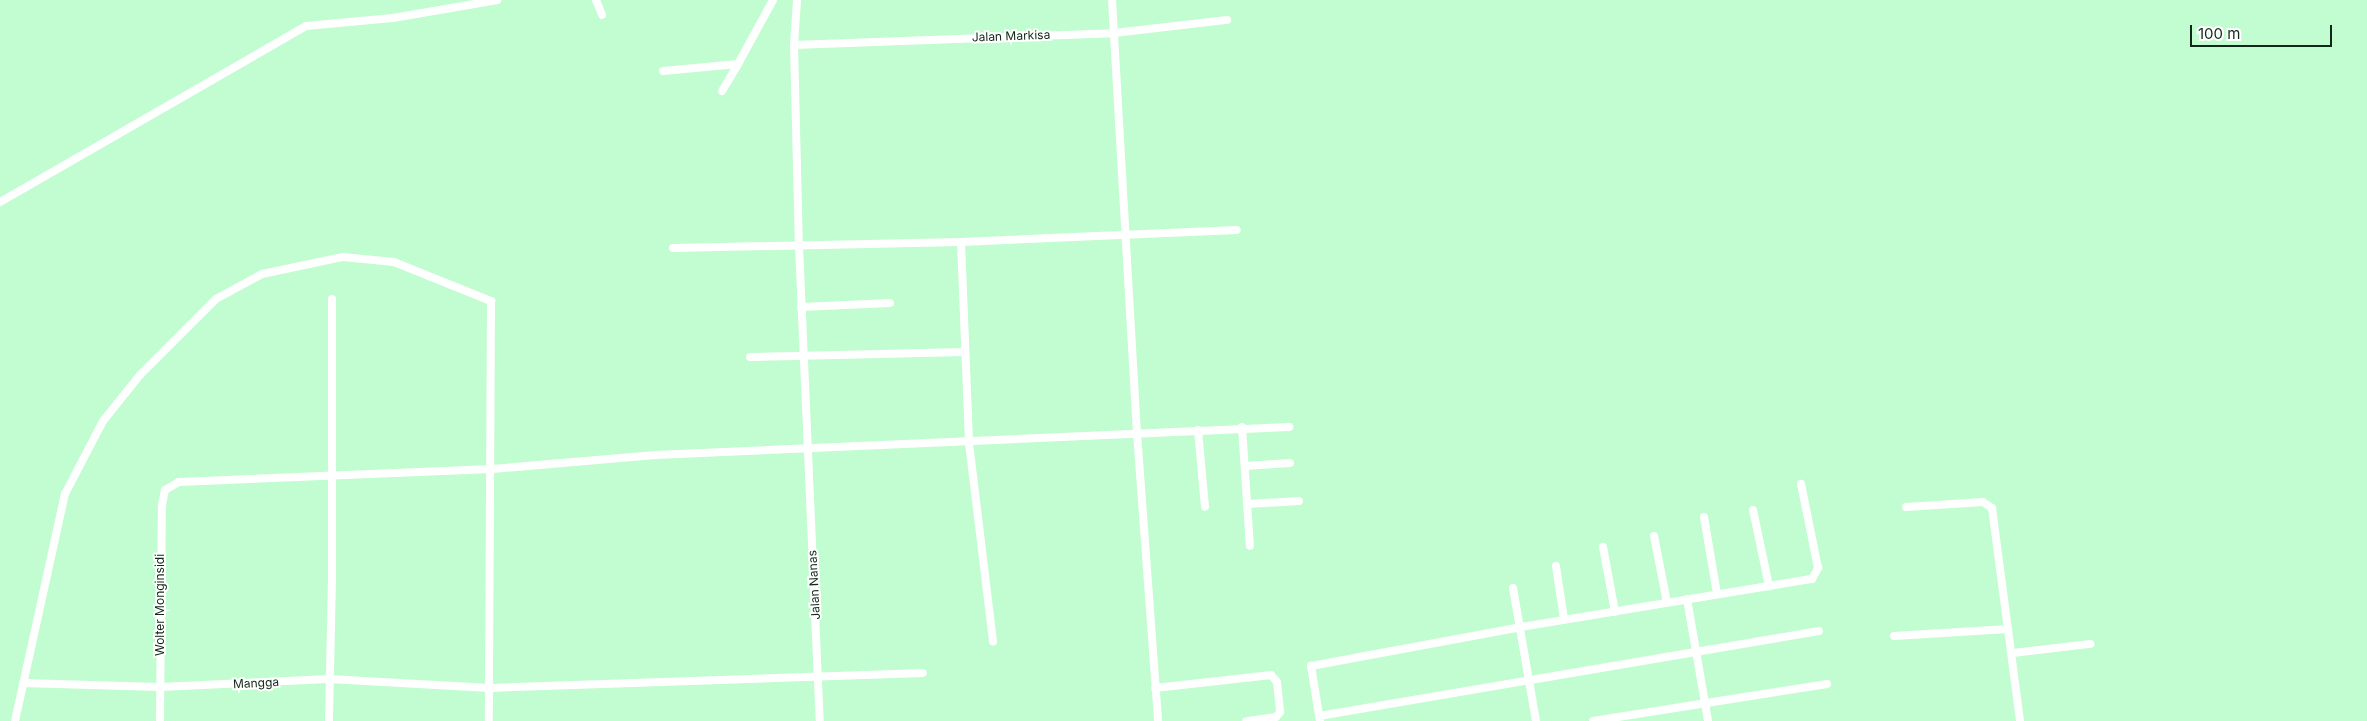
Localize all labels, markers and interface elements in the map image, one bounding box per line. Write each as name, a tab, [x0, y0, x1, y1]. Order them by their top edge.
scale bar	[2192, 15, 2334, 47]
text: 100 m	[2198, 24, 2240, 43]
street label: Jalan Markisa	[972, 27, 1050, 45]
street label: Jalan Nanas	[805, 550, 823, 620]
street label: Wolter Monginsidi	[153, 554, 167, 656]
street label: Mangga	[233, 675, 279, 691]

